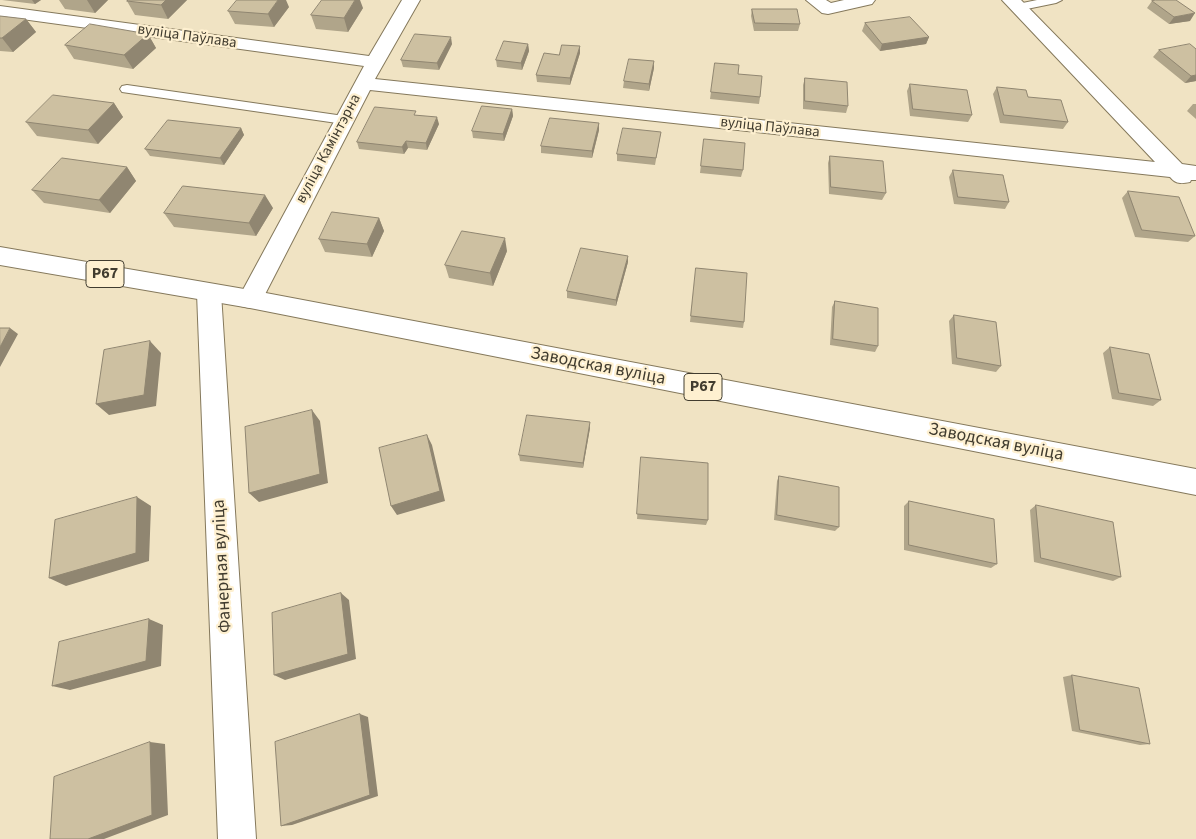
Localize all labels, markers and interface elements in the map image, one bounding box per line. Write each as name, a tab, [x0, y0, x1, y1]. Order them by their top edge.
street label: вуліца Паўлава	[136, 21, 238, 53]
street label: вуліца Камінтэрна	[293, 91, 365, 207]
street label: вуліца Паўлава	[719, 114, 821, 142]
road number: Р67	[86, 260, 124, 288]
street label: Заводская вуліца	[529, 343, 667, 391]
road number: Р67	[684, 374, 722, 401]
street label: Заводская вуліца	[927, 419, 1065, 467]
street label: Фанерная вуліца	[209, 499, 237, 633]

